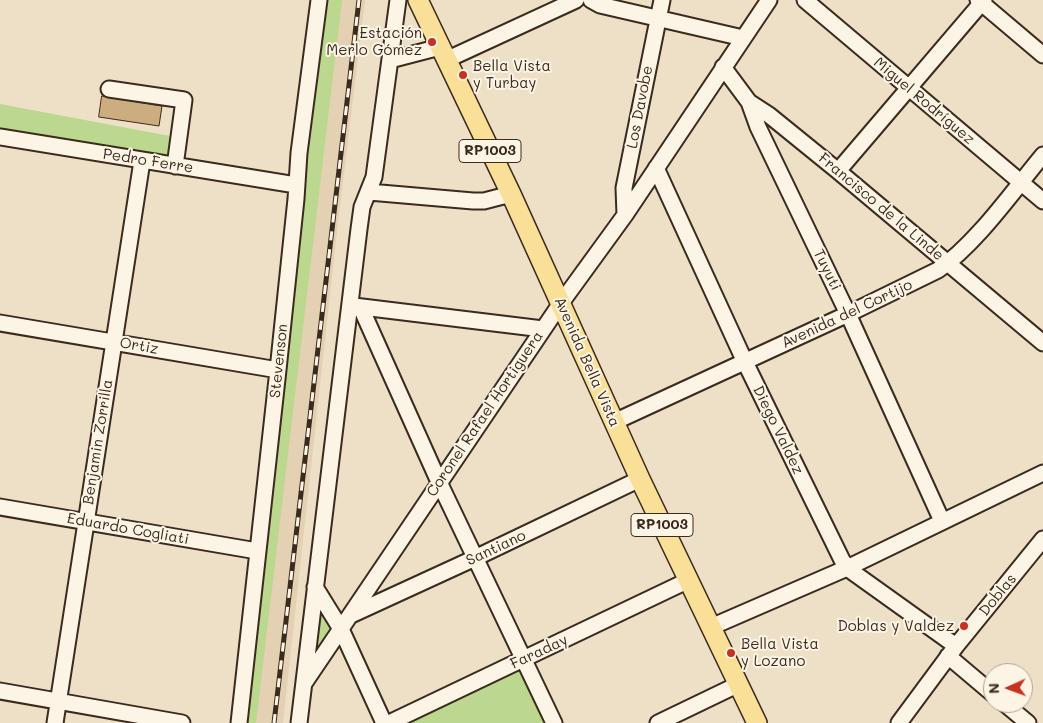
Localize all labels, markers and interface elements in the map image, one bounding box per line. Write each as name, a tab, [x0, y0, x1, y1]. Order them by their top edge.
place label: Estación Merlo Gómez	[326, 24, 422, 59]
marker: Estación Merlo Gómez	[426, 36, 438, 48]
street label: Miguel Rodríguez	[870, 54, 978, 148]
place label: Bella Vista y Turbay	[473, 57, 551, 92]
street label: Los Davobe	[623, 64, 657, 150]
marker: Bella Vista y Turbay	[457, 69, 469, 81]
road number: RP1003	[459, 140, 521, 162]
street label: Pedro Ferre	[102, 145, 194, 177]
street label: Francisco de la Linde	[815, 149, 947, 265]
street label: Tuyuti	[809, 246, 845, 294]
street label: Avenida del Cortijo	[779, 276, 915, 352]
street label: Avenida Bella Vista	[550, 294, 624, 430]
street label: Stevenson	[266, 323, 292, 399]
street label: Coronel Rafael Hortiguera	[423, 328, 547, 500]
street label: Ortiz	[118, 334, 160, 358]
street label: Benjamin Zorrilla	[79, 378, 117, 506]
street label: Diego Valdez	[749, 383, 807, 477]
street label: Eduardo Cogliati	[66, 509, 190, 549]
road number: RP1003	[631, 514, 693, 536]
street label: Santiano	[463, 526, 529, 570]
street label: Doblas	[976, 570, 1020, 620]
place label: Doblas y Valdez	[838, 617, 954, 635]
marker: Doblas y Valdez	[958, 620, 970, 632]
street label: Faraday	[507, 631, 571, 673]
place label: Bella Vista y Lozano	[741, 635, 819, 670]
marker: Bella Vista y Lozano	[725, 647, 737, 659]
north arrow	[983, 663, 1033, 713]
text: N	[984, 683, 1003, 694]

